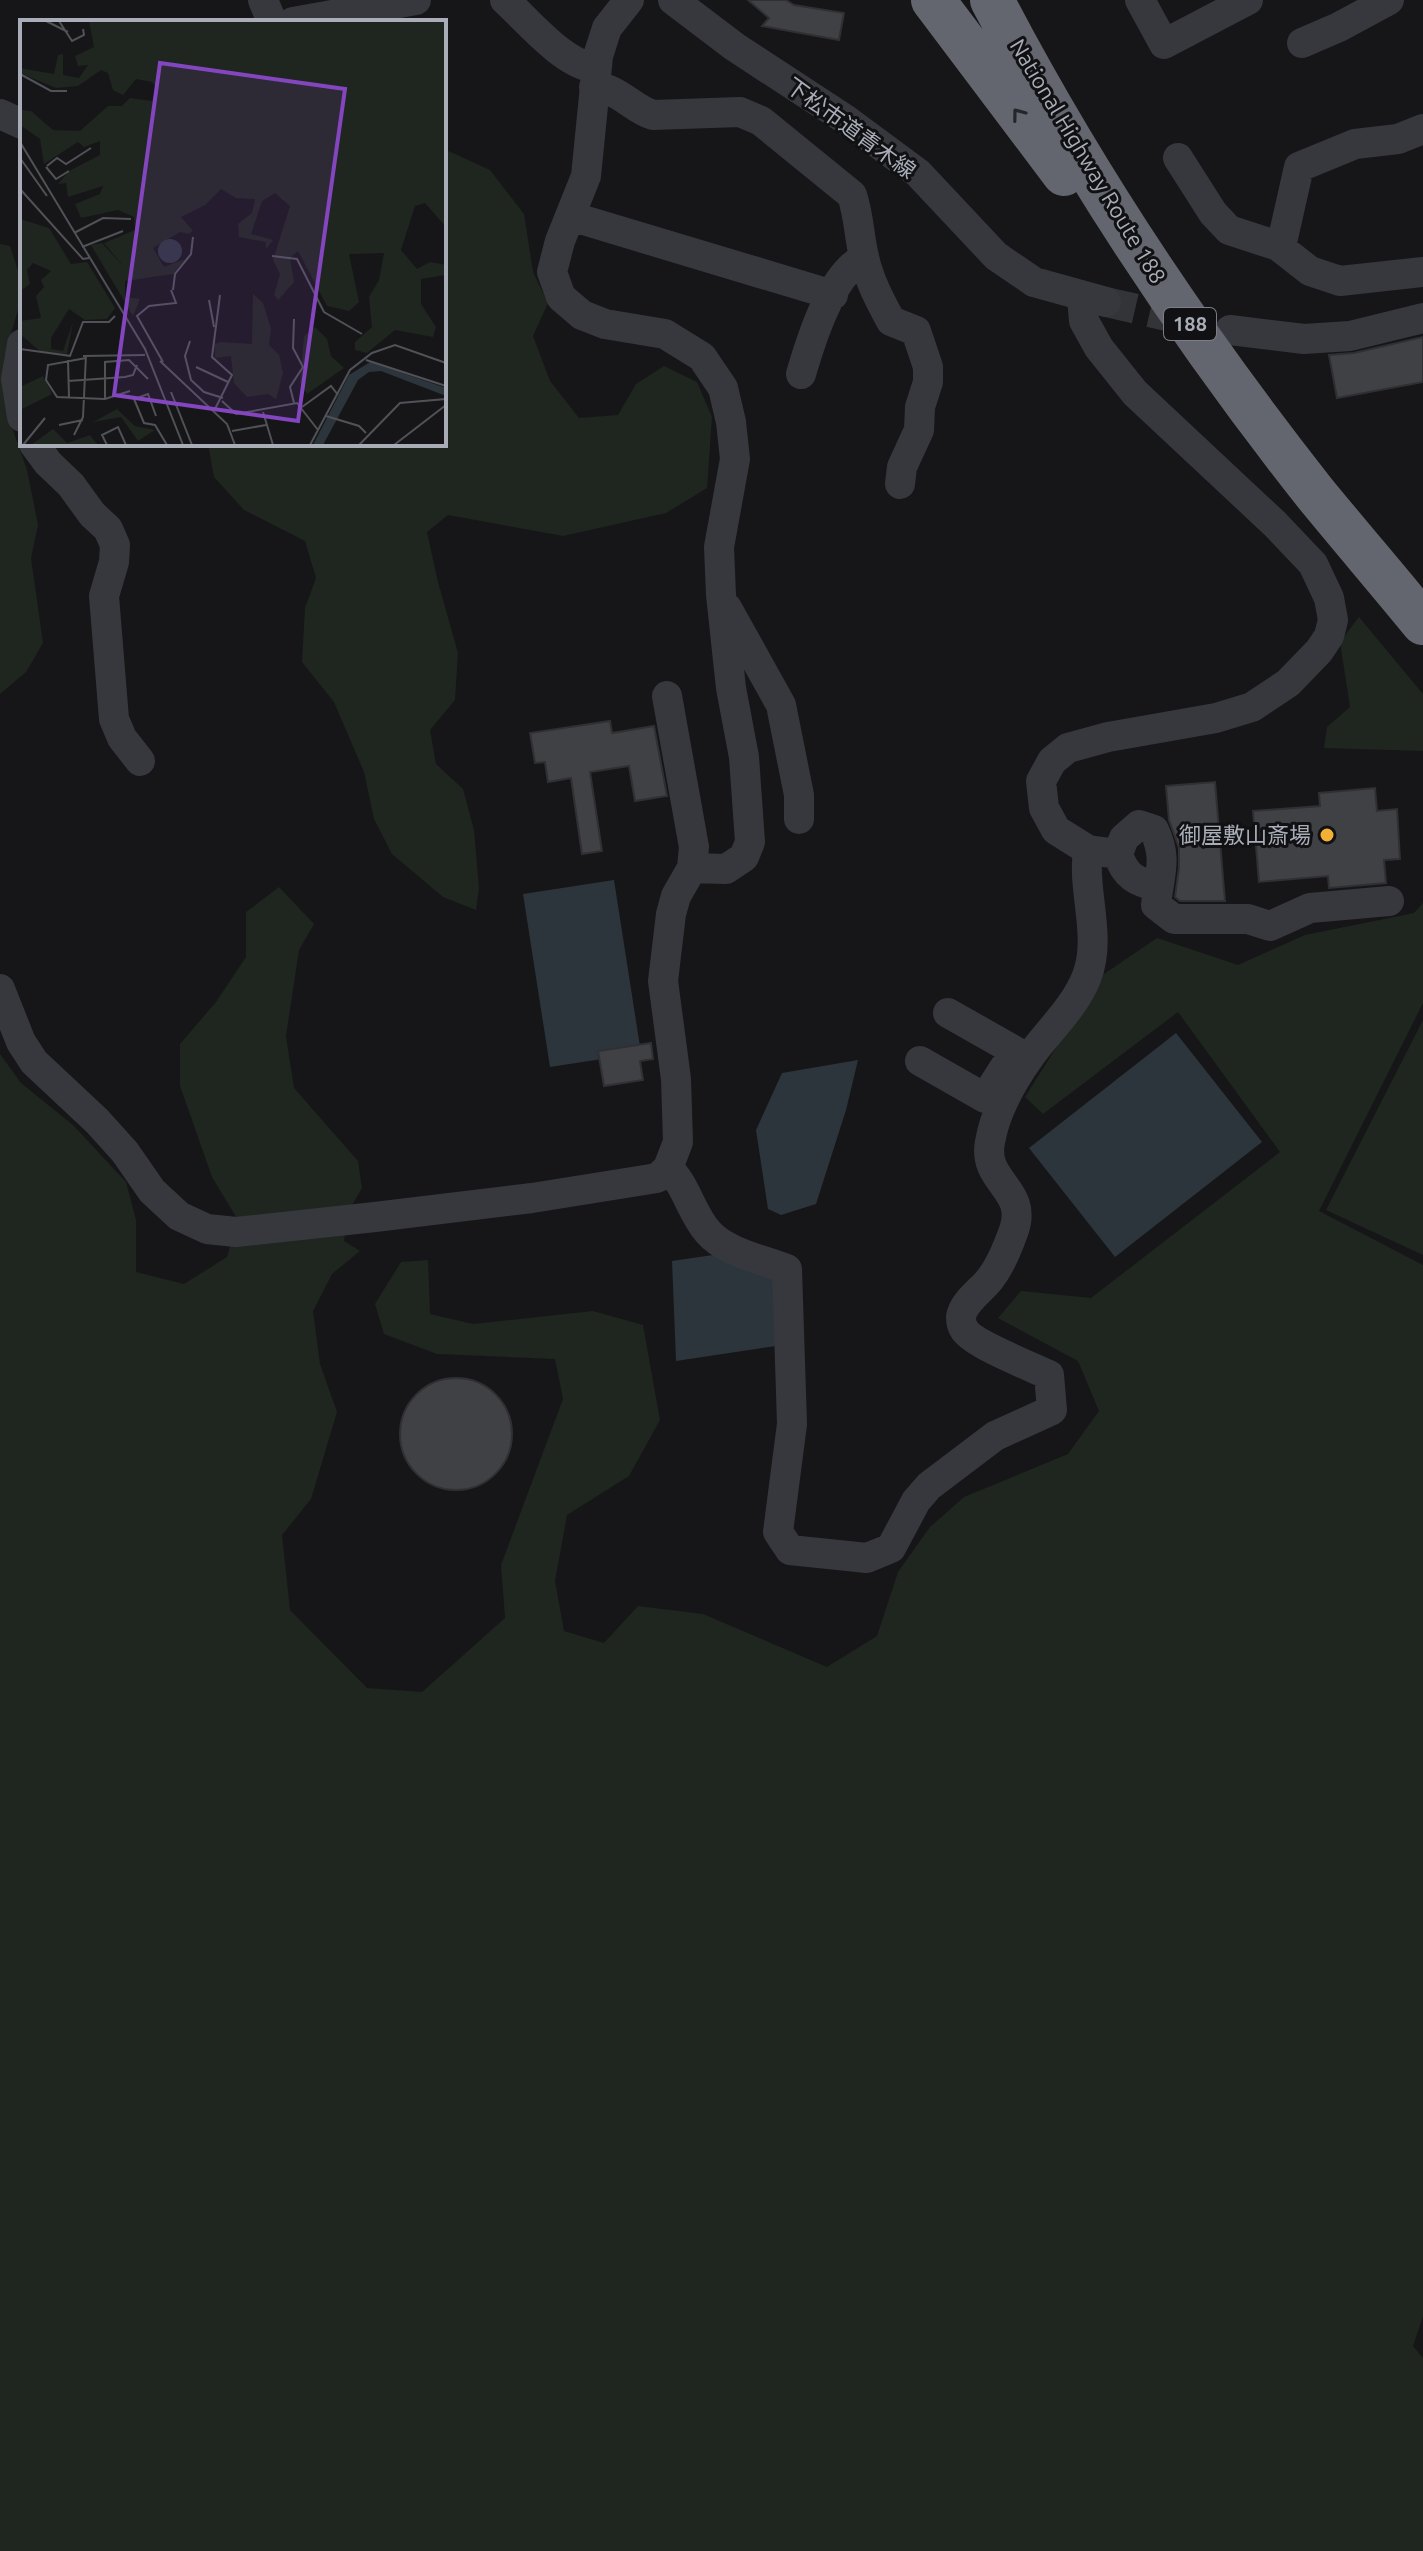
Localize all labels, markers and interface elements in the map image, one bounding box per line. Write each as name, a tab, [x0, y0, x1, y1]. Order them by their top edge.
inset map	[20, 20, 446, 446]
street label: National Highway Route 188	[1005, 34, 1171, 287]
street label: 下松市道青木線	[782, 72, 921, 183]
one-way arrow	[1014, 108, 1028, 123]
road number: 188	[1164, 308, 1216, 340]
place label: 御屋敷山斎場	[1179, 822, 1311, 847]
marker: 御屋敷山斎場	[1318, 826, 1336, 844]

